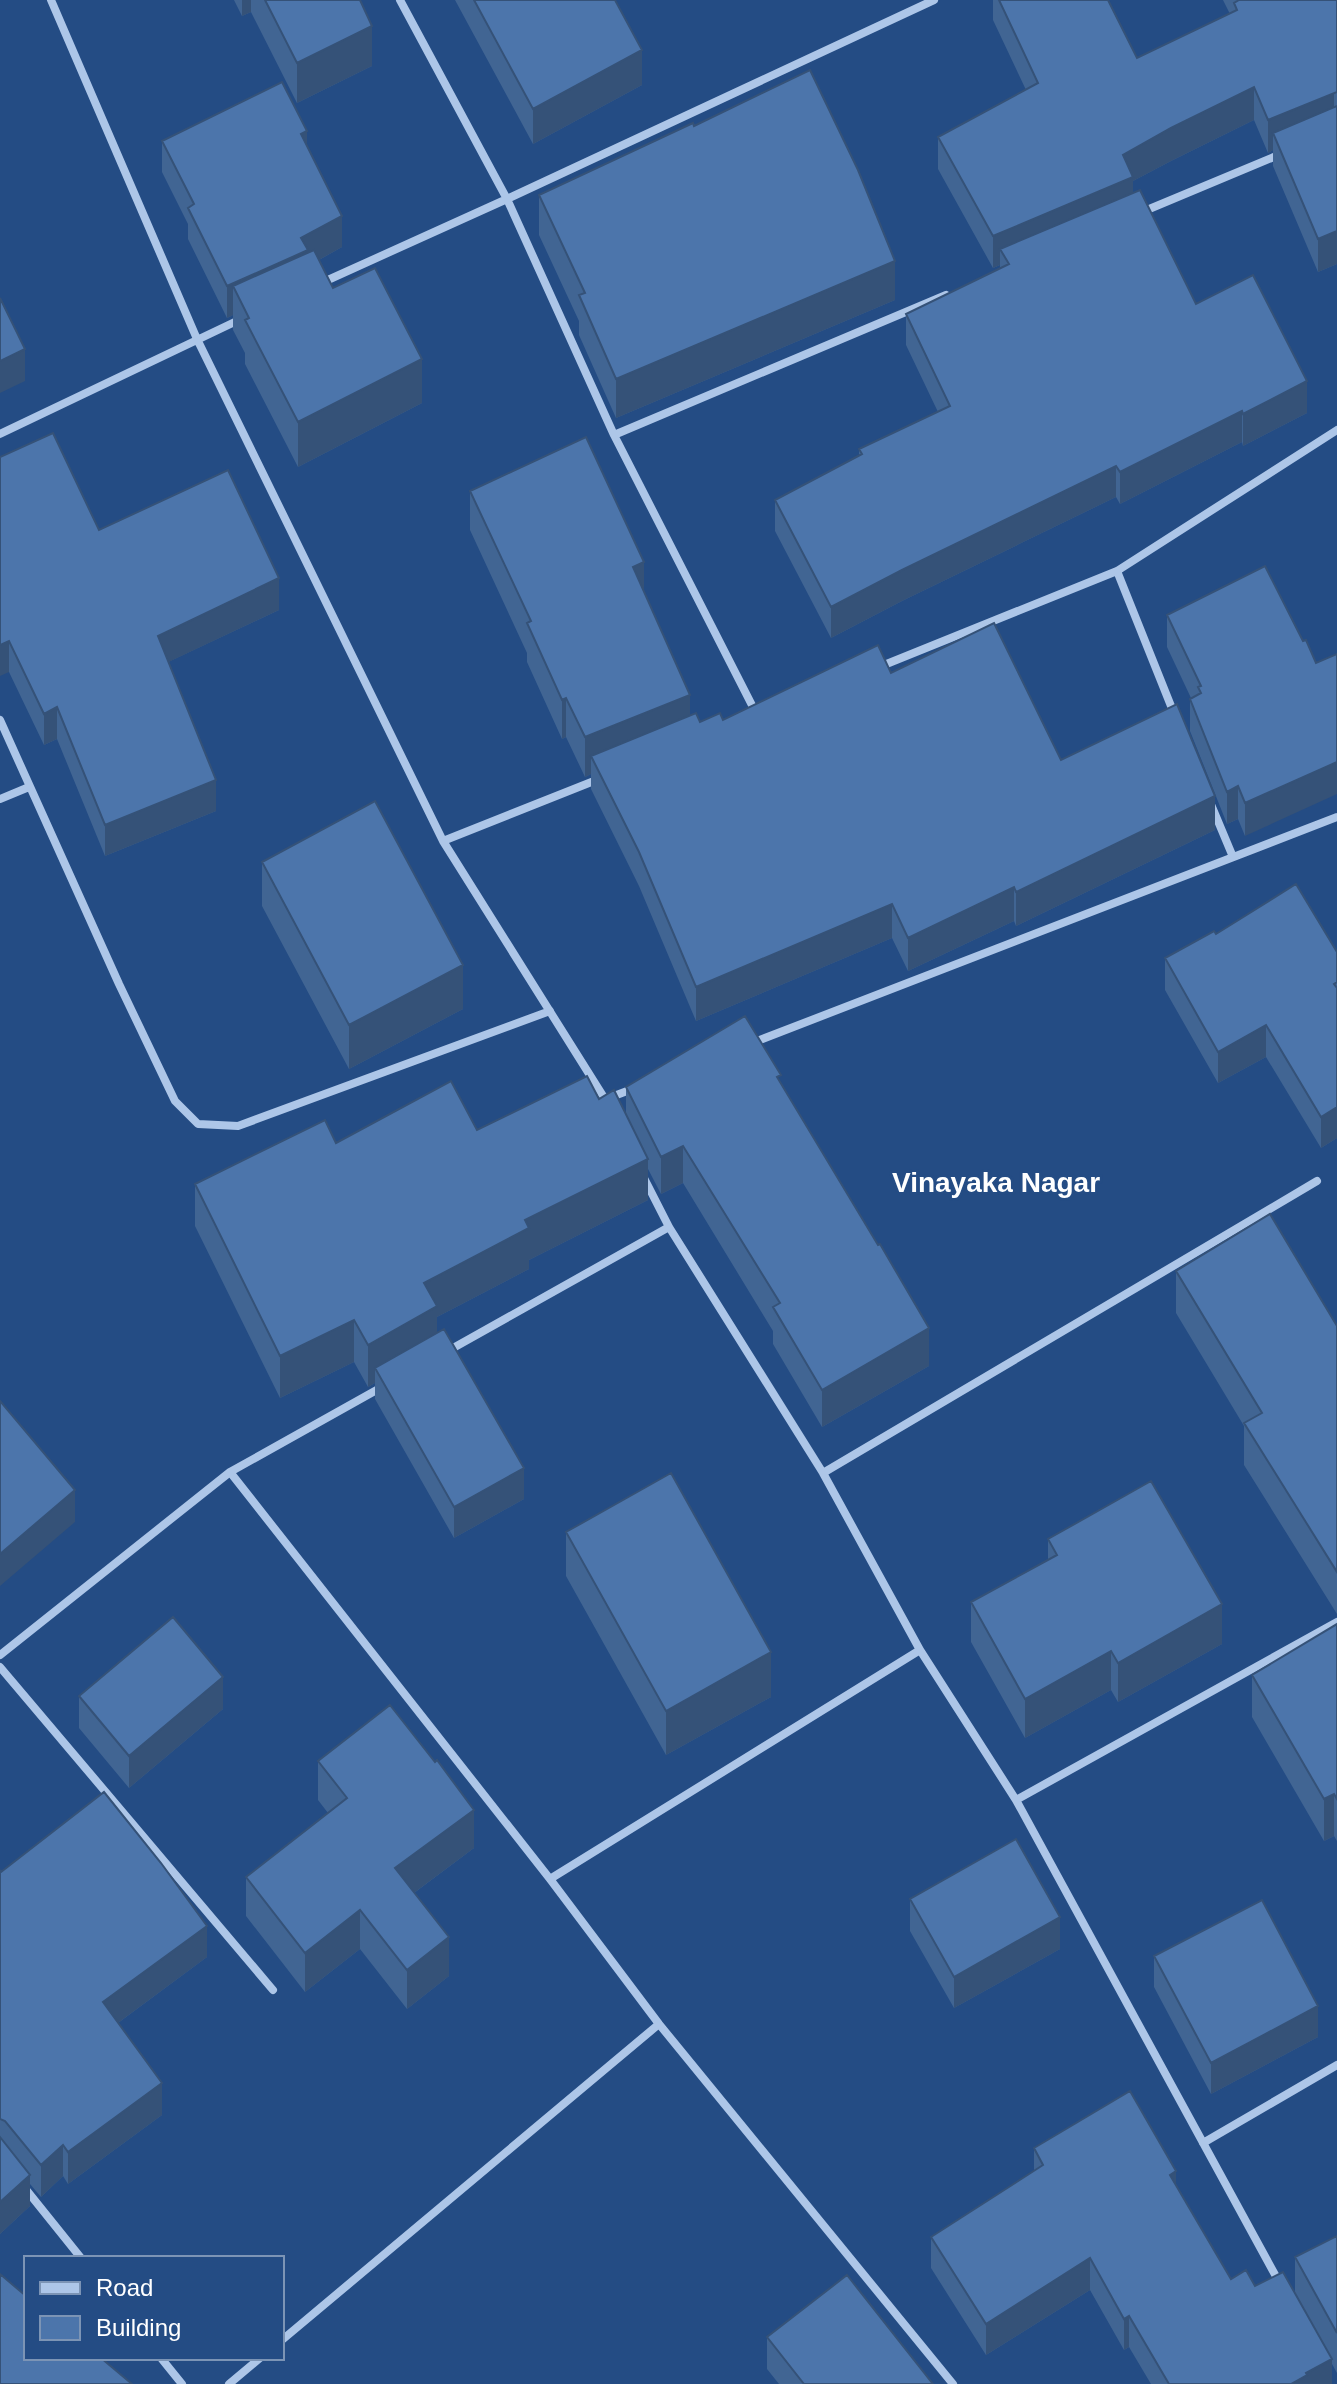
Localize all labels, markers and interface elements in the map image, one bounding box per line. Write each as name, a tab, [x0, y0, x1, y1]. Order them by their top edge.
district label: Vinayaka Nagar	[892, 1167, 1100, 1198]
legend	[24, 2256, 284, 2360]
text: Road	[96, 2274, 153, 2301]
text: Building	[96, 2314, 181, 2341]

